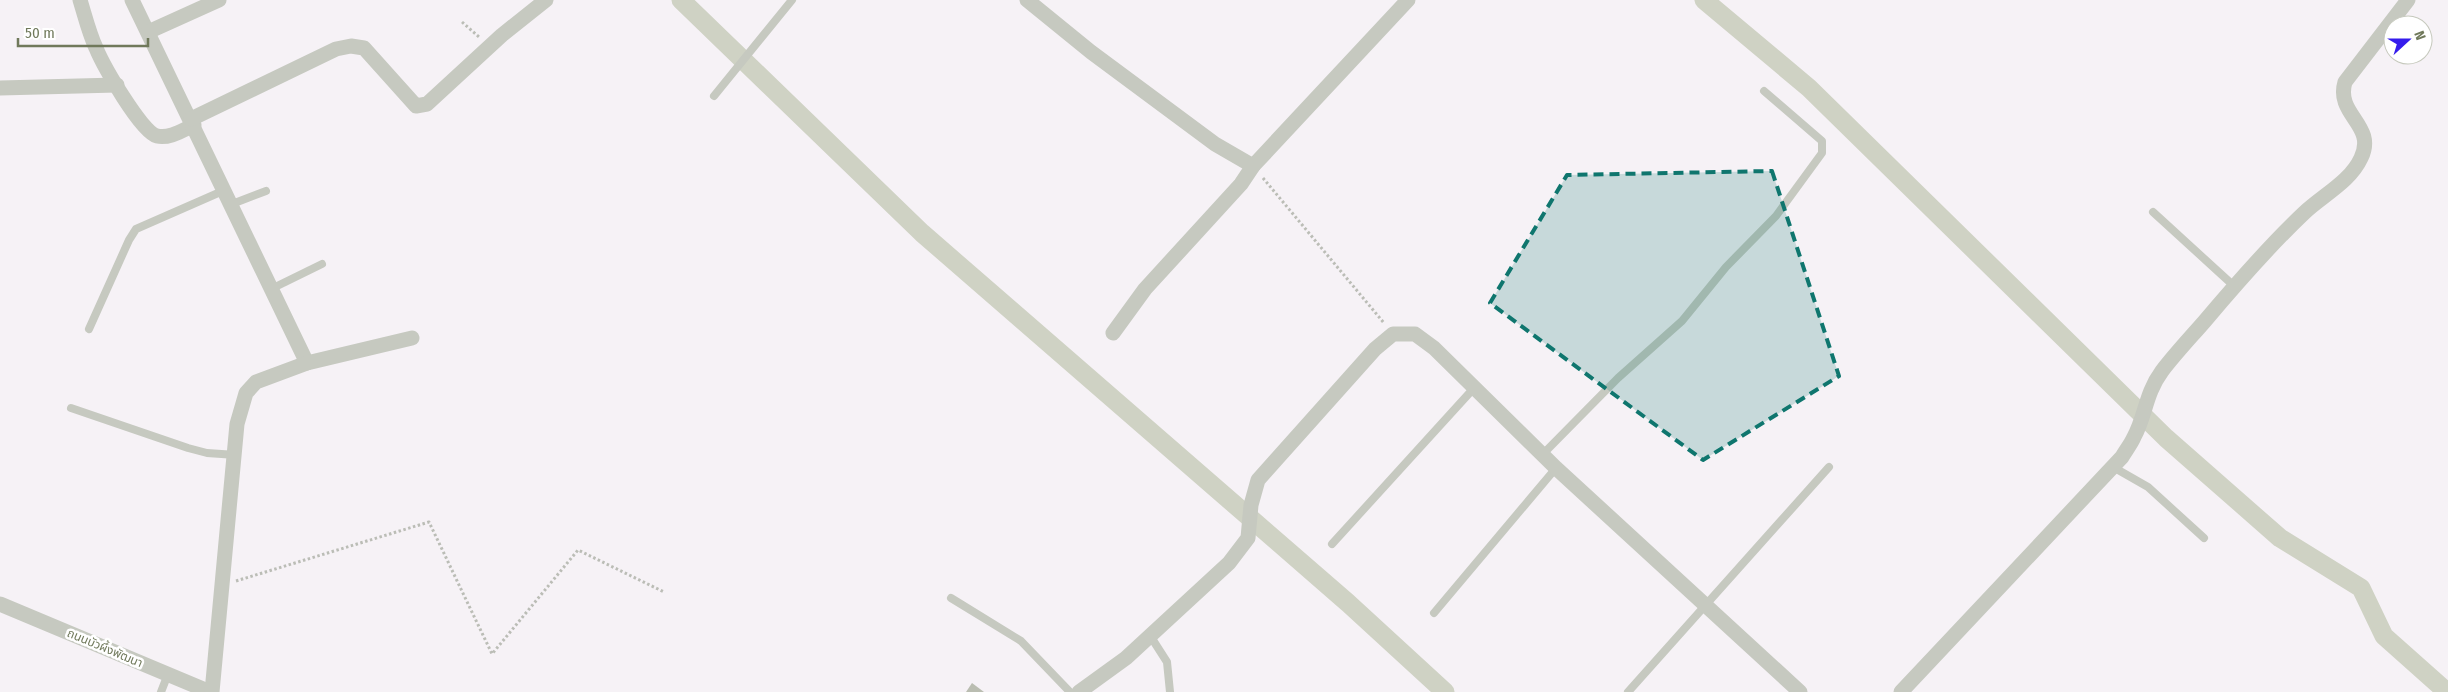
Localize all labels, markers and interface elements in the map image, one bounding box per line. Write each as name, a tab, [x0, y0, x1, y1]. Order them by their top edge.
scale bar	[18, 15, 148, 47]
north arrow	[2383, 15, 2433, 65]
text: 50 m	[25, 24, 55, 42]
text: N	[2410, 29, 2429, 42]
street label: ถนนบัวผึ้งพัฒนา	[65, 624, 146, 670]

